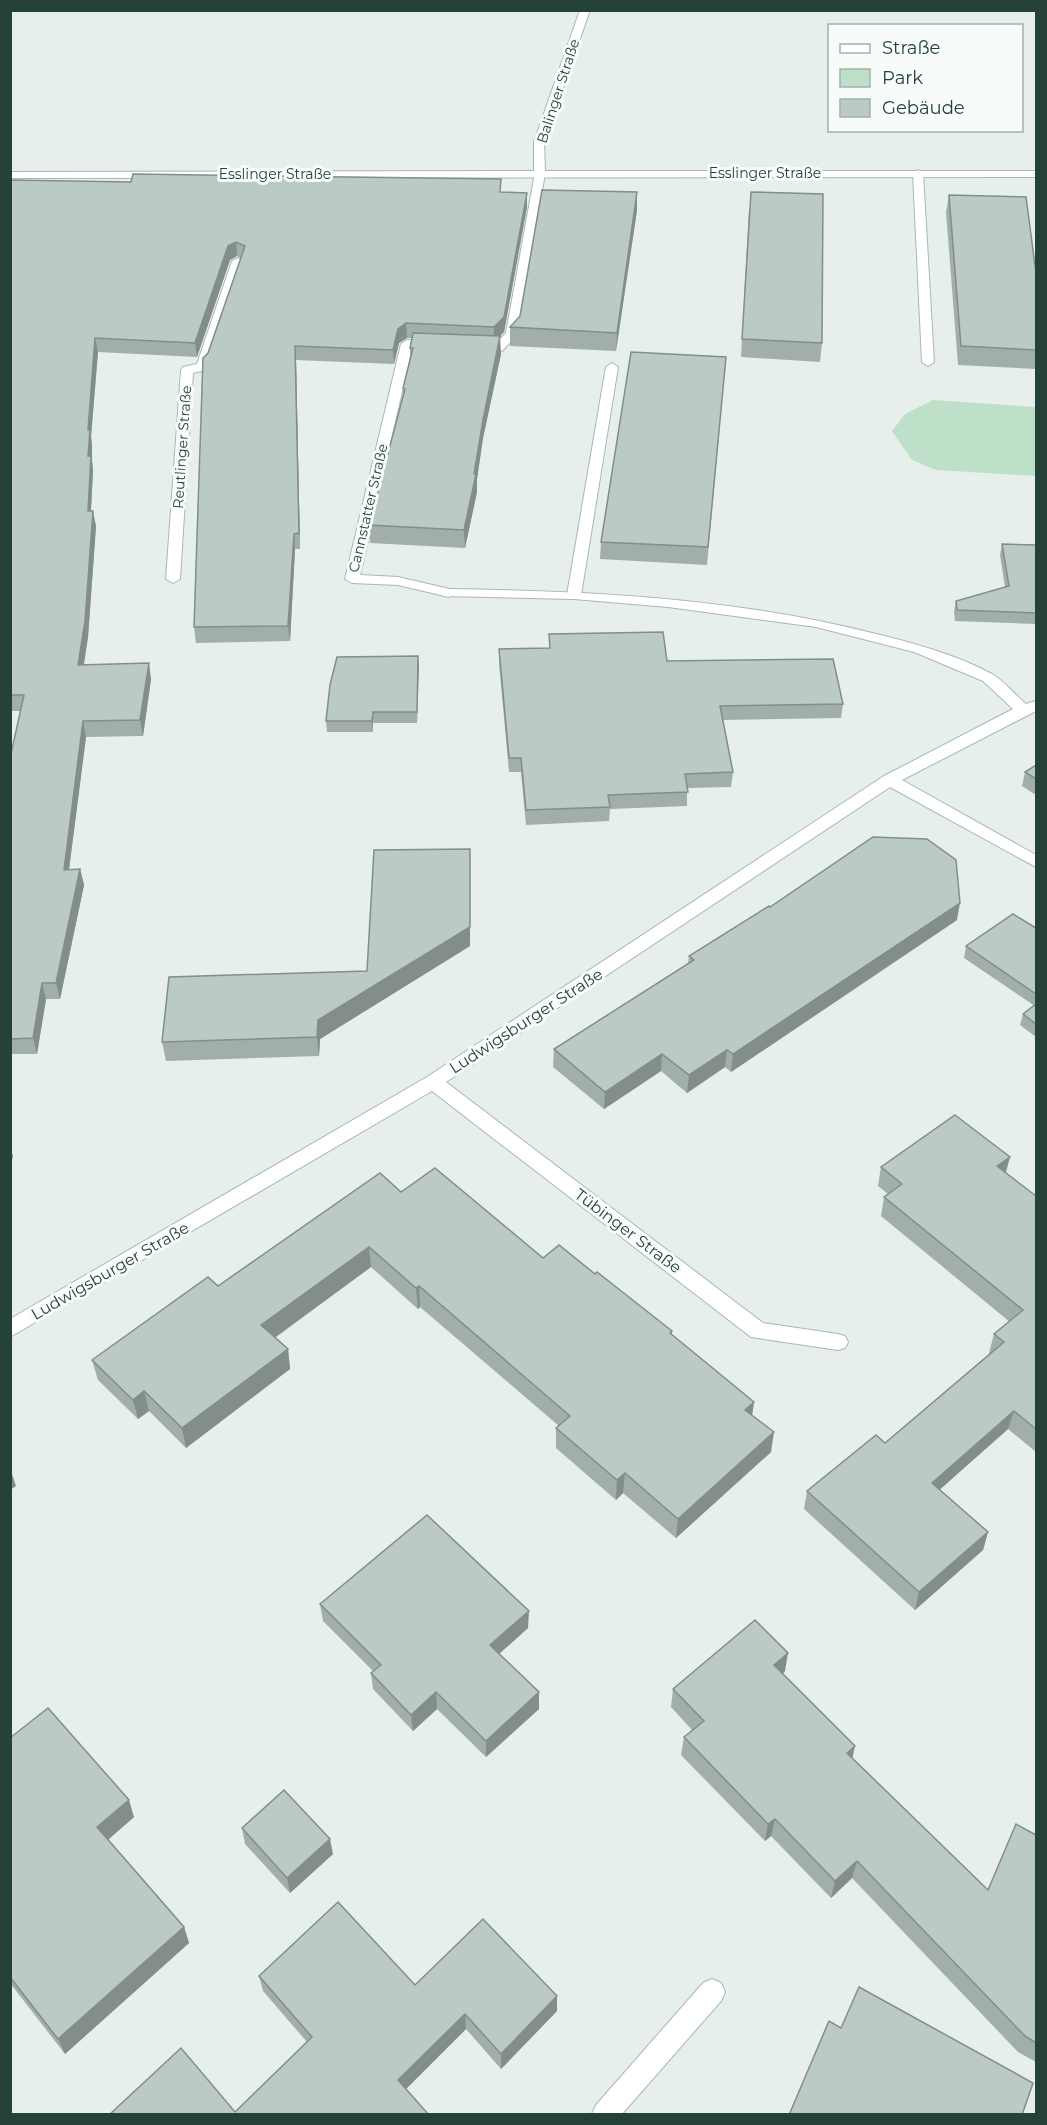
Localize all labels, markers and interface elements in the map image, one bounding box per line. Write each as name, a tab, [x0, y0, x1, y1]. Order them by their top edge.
legend	[828, 24, 1023, 132]
street label: Balinger Straße	[533, 37, 583, 145]
text: Straße	[882, 37, 941, 59]
text: Park	[882, 67, 923, 89]
text: Gebäude	[882, 97, 965, 119]
street label: Esslinger Straße	[709, 164, 821, 182]
street label: Esslinger Straße	[219, 165, 331, 183]
street label: Reutlinger Straße	[169, 385, 195, 509]
street label: Cannstatter Straße	[344, 442, 392, 574]
street label: Ludwigsburger Straße	[446, 964, 606, 1078]
street label: Tübinger Straße	[571, 1185, 685, 1277]
street label: Ludwigsburger Straße	[28, 1218, 192, 1324]

